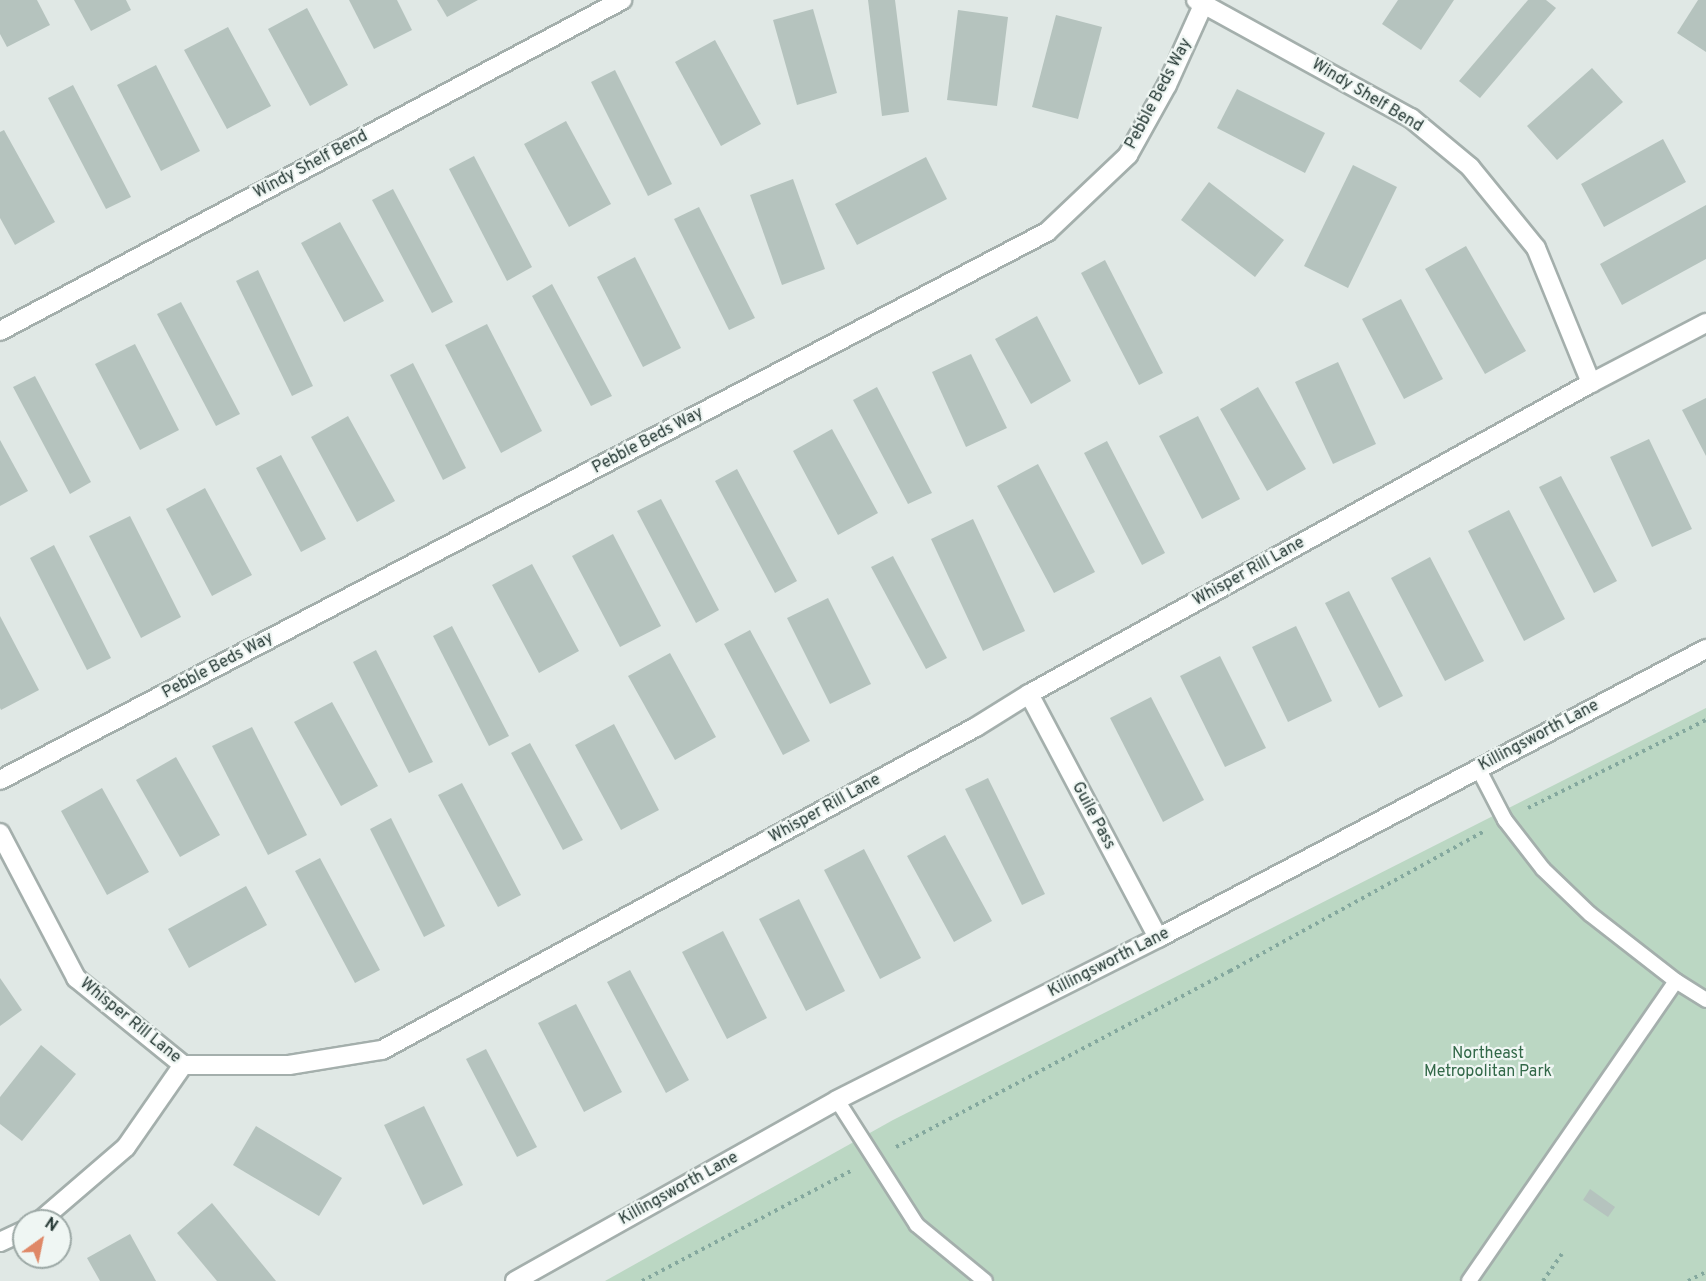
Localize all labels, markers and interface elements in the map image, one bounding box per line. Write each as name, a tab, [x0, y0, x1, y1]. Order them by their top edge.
street label: Pebble Beds Way	[1122, 35, 1196, 153]
street label: Windy Shelf Bend	[1308, 55, 1426, 137]
street label: Windy Shelf Bend	[251, 127, 371, 203]
street label: Pebble Beds Way	[589, 404, 707, 478]
street label: Whisper Rill Lane	[1190, 533, 1308, 611]
street label: Pebble Beds Way	[159, 629, 277, 703]
street label: Killingsworth Lane	[1476, 696, 1602, 776]
street label: Whisper Rill Lane	[766, 770, 884, 848]
street label: Guile Pass	[1067, 779, 1119, 853]
street label: Killingsworth Lane	[1045, 924, 1173, 1002]
street label: Whisper Rill Lane	[76, 974, 184, 1068]
park label: Northeast Metropolitan Park	[1424, 1044, 1552, 1082]
street label: Killingsworth Lane	[616, 1148, 742, 1230]
north arrow	[12, 1209, 72, 1269]
text: N	[40, 1214, 61, 1237]

